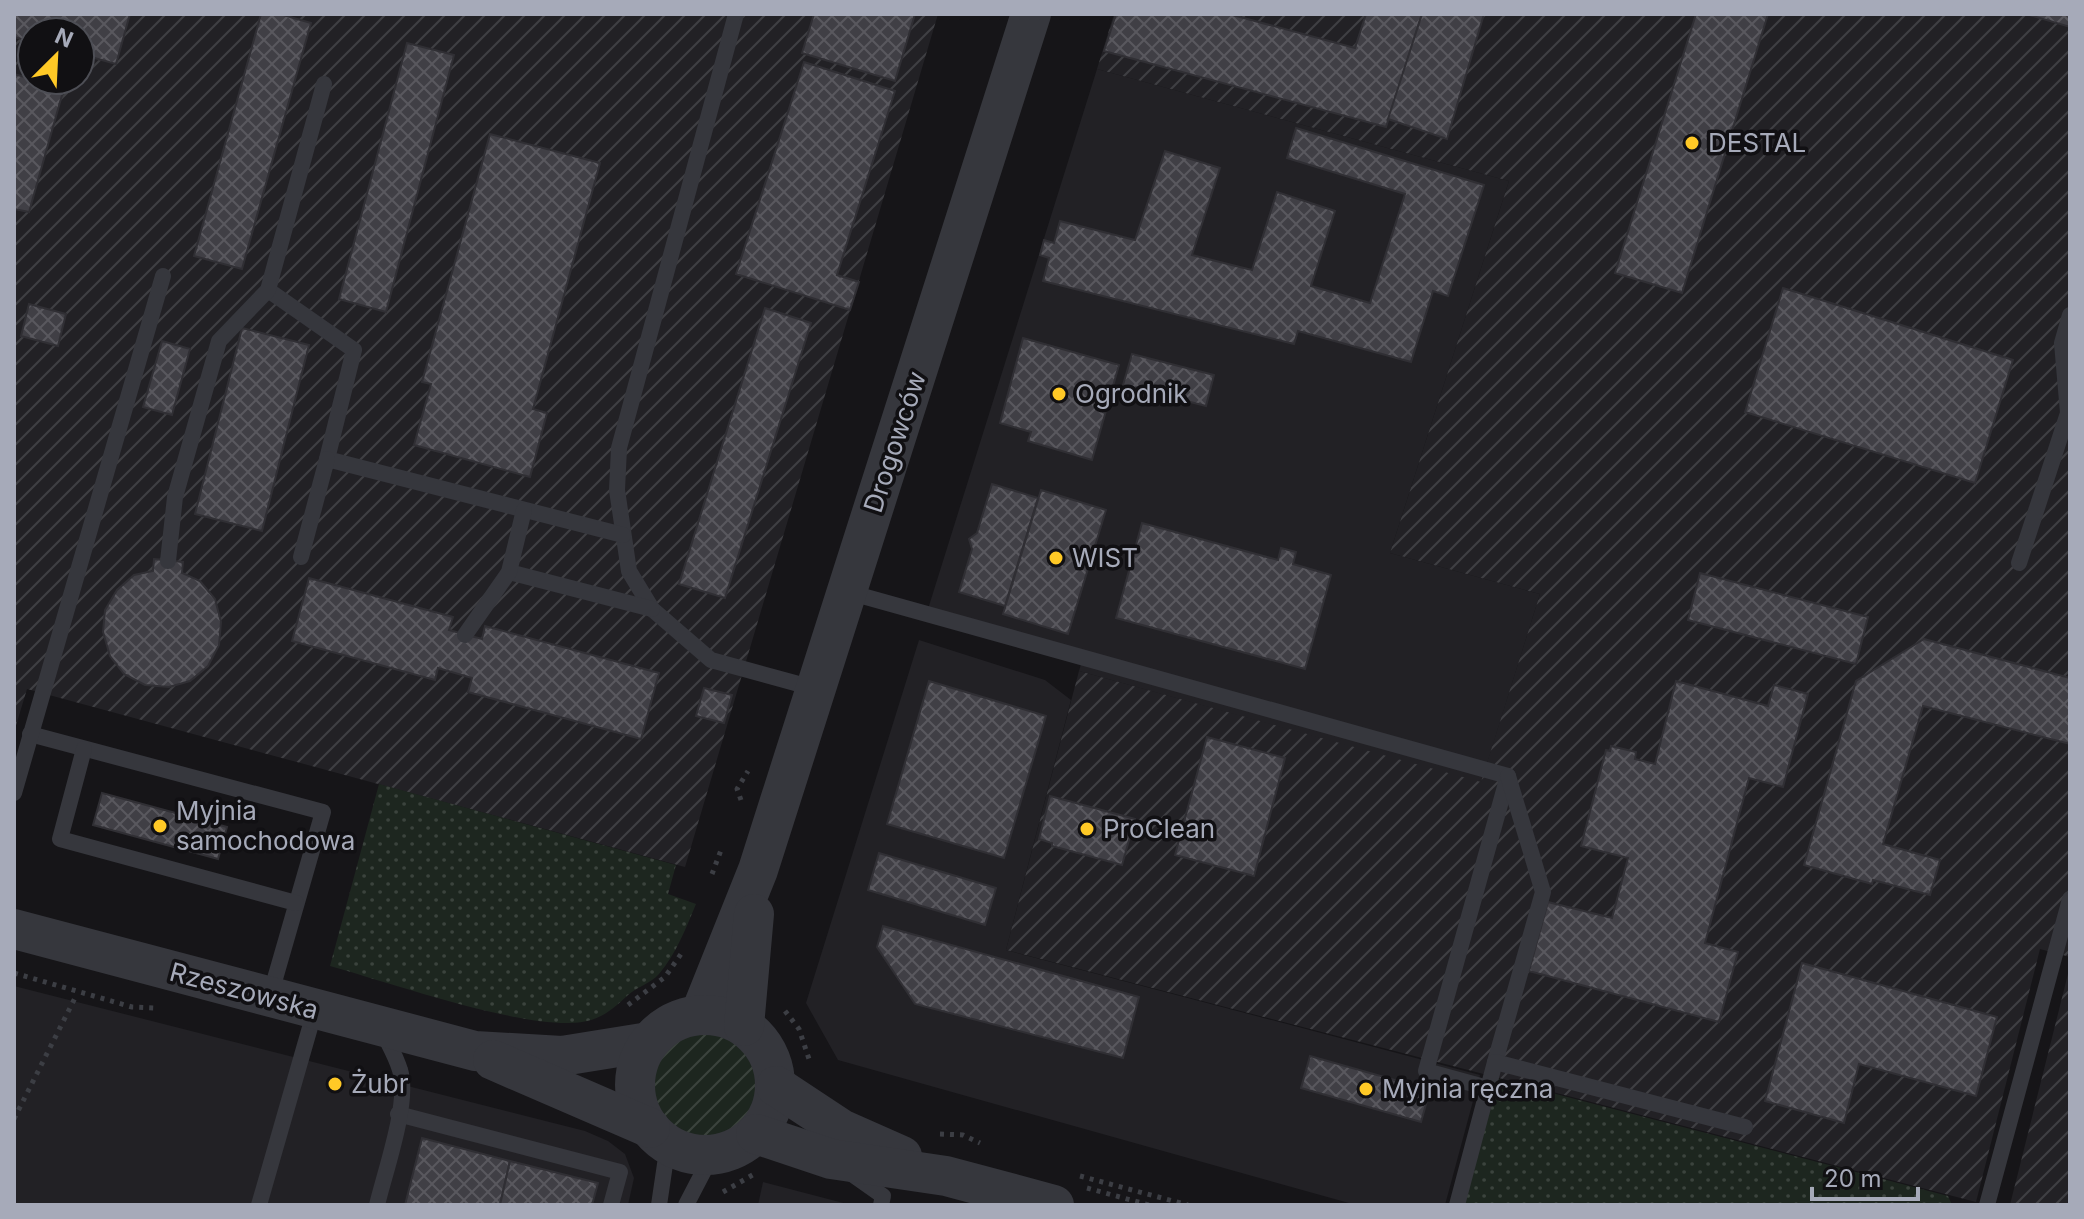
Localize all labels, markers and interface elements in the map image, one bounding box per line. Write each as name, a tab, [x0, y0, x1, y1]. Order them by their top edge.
north arrow	[16, 16, 96, 96]
text: N	[51, 22, 77, 53]
place label: DESTAL	[1708, 127, 1806, 158]
marker: DESTAL	[1683, 134, 1701, 152]
street label: Drogowców	[857, 367, 932, 516]
place label: Ogrodnik	[1075, 378, 1188, 409]
marker: Ogrodnik	[1050, 385, 1068, 403]
place label: WIST	[1072, 542, 1138, 573]
marker: WIST	[1047, 549, 1065, 567]
place label: Myjnia samochodowa	[176, 795, 355, 856]
place label: ProClean	[1103, 813, 1215, 844]
marker: Myjnia samochodowa	[151, 817, 169, 835]
marker: ProClean	[1078, 820, 1096, 838]
street label: Rzeszowska	[166, 956, 322, 1025]
place label: Żubr	[351, 1068, 409, 1099]
place label: Myjnia ręczna	[1382, 1073, 1553, 1104]
marker: Żubr	[326, 1075, 344, 1093]
marker: Myjnia ręczna	[1357, 1080, 1375, 1098]
scale bar	[1812, 1151, 1918, 1201]
text: 20 m	[1824, 1164, 1882, 1193]

